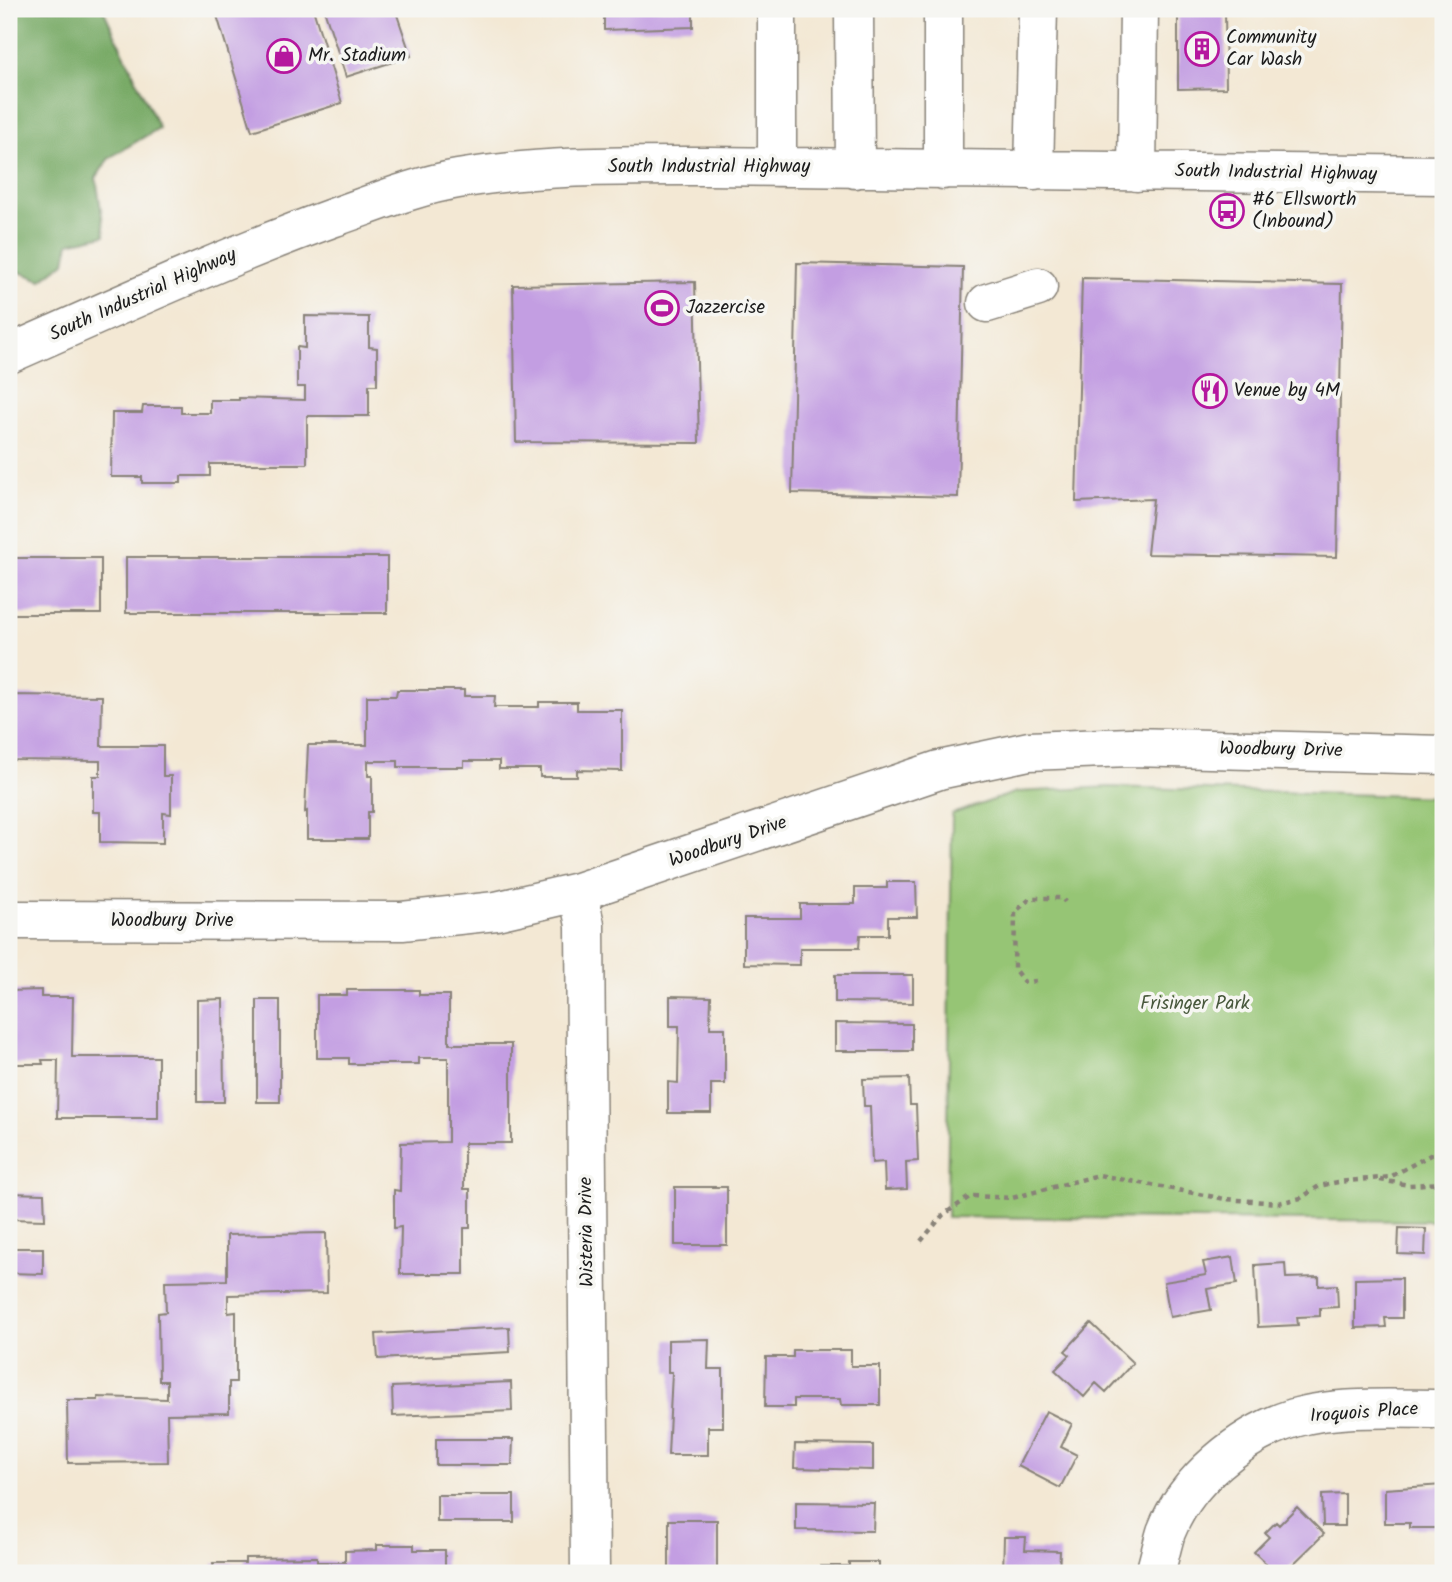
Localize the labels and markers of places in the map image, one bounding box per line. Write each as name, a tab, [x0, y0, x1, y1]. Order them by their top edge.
place label: Community Car Wash	[1226, 23, 1317, 75]
building icon: Community Car Wash	[1183, 30, 1221, 68]
shop icon: Mr. Stadium	[265, 37, 303, 75]
place label: Mr. Stadium	[308, 41, 406, 71]
place label: #6 Ellsworth (Inbound)	[1252, 185, 1356, 237]
bus stop icon: #6 Ellsworth (Inbound)	[1208, 192, 1246, 230]
sports icon: Jazzercise	[643, 289, 681, 327]
place label: Jazzercise	[686, 293, 765, 323]
restaurant icon: Venue by 4M	[1191, 372, 1229, 410]
place label: Venue by 4M	[1234, 376, 1340, 406]

